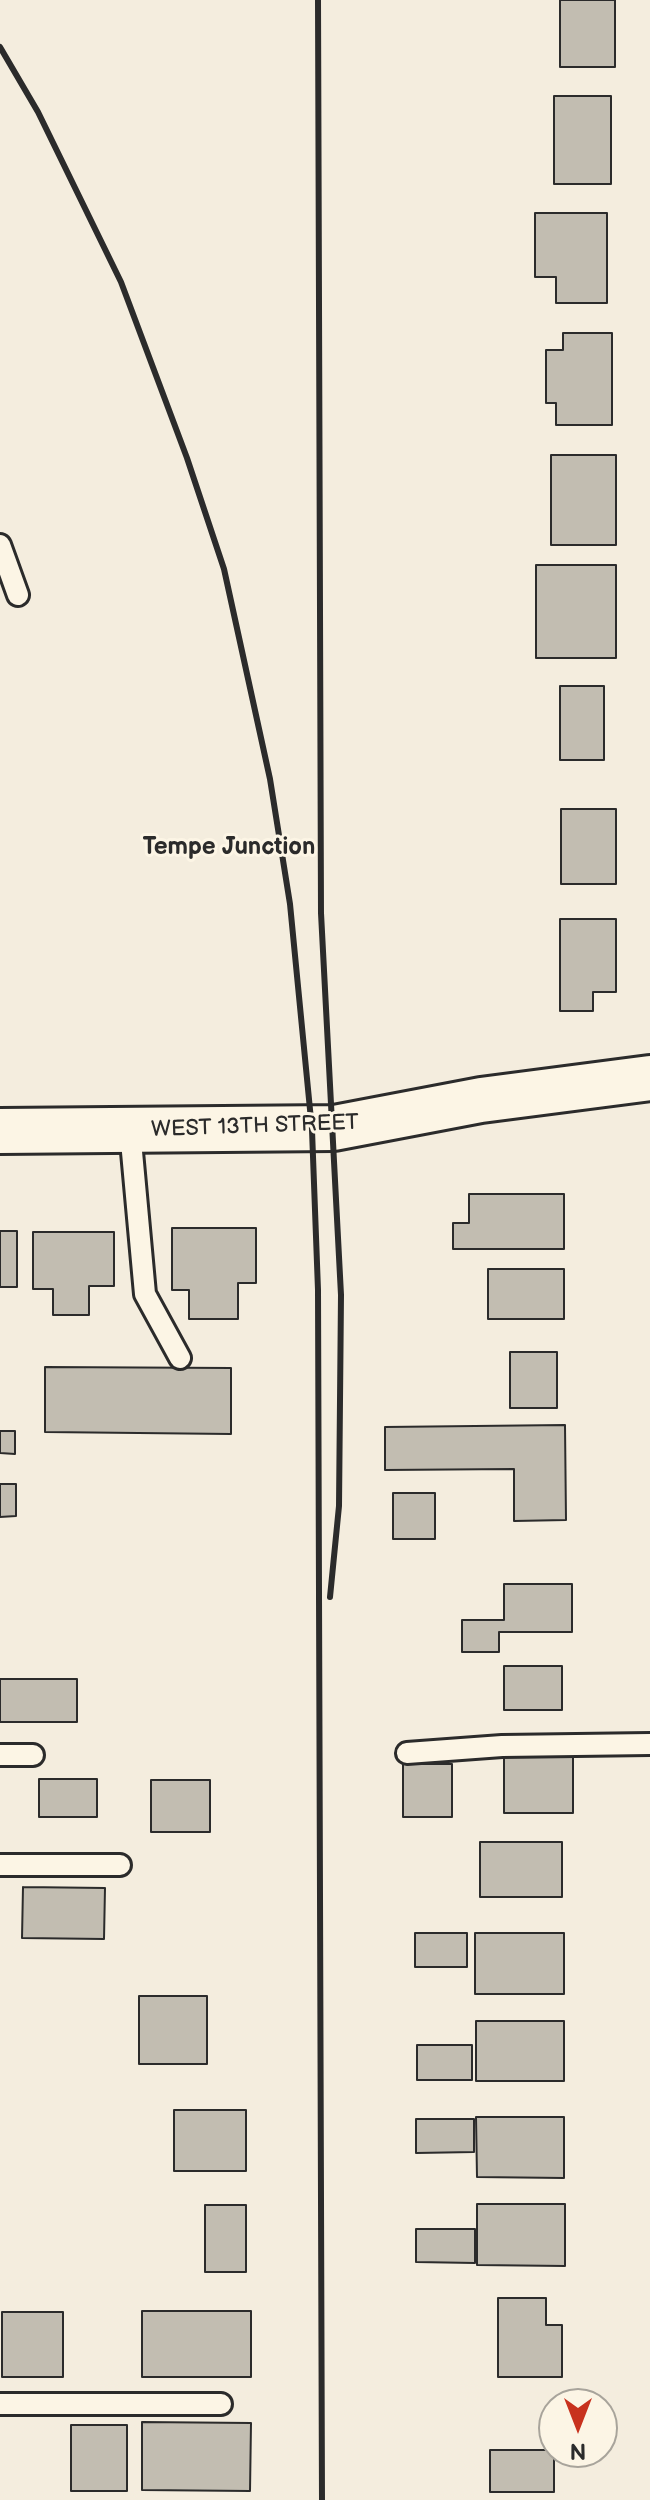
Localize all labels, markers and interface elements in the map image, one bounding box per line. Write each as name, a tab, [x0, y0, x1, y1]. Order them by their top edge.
district label: Tempe Junction	[143, 834, 315, 862]
street label: WEST 13TH STREET	[151, 1110, 359, 1144]
north arrow	[538, 2388, 618, 2468]
text: N	[570, 2437, 586, 2464]

